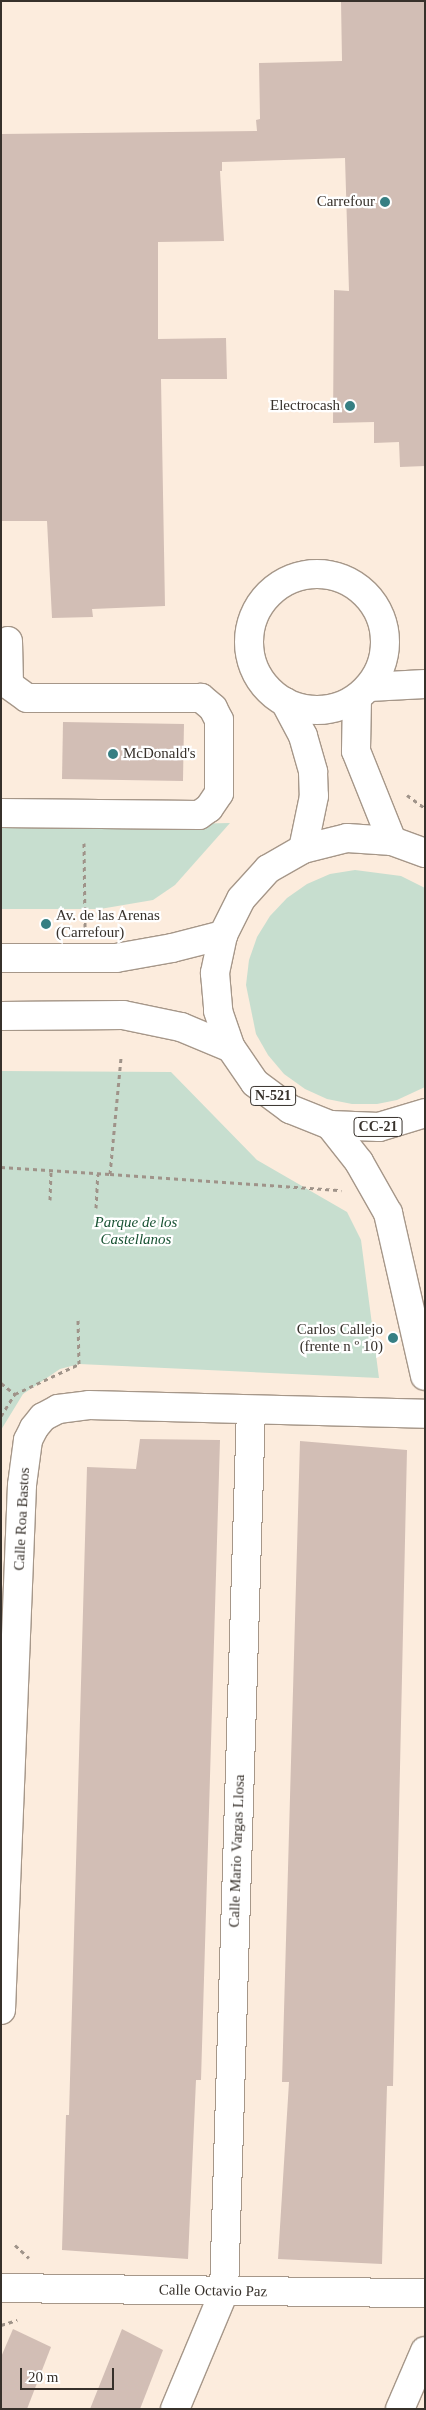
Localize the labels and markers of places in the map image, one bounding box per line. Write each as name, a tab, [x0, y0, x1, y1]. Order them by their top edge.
place label: Carrefour	[317, 193, 375, 211]
marker: Carrefour	[379, 196, 391, 208]
place label: Electrocash	[270, 397, 340, 415]
marker: Electrocash	[344, 400, 356, 412]
place label: McDonald's	[123, 745, 196, 763]
marker: McDonald's	[107, 748, 119, 760]
place label: Av. de las Arenas (Carrefour)	[56, 906, 161, 941]
marker: Av. de las Arenas (Carrefour)	[40, 918, 52, 930]
place label: Carlos Callejo (frente n º 10)	[297, 1320, 383, 1355]
marker: Carlos Callejo (frente n º 10)	[387, 1332, 399, 1344]

